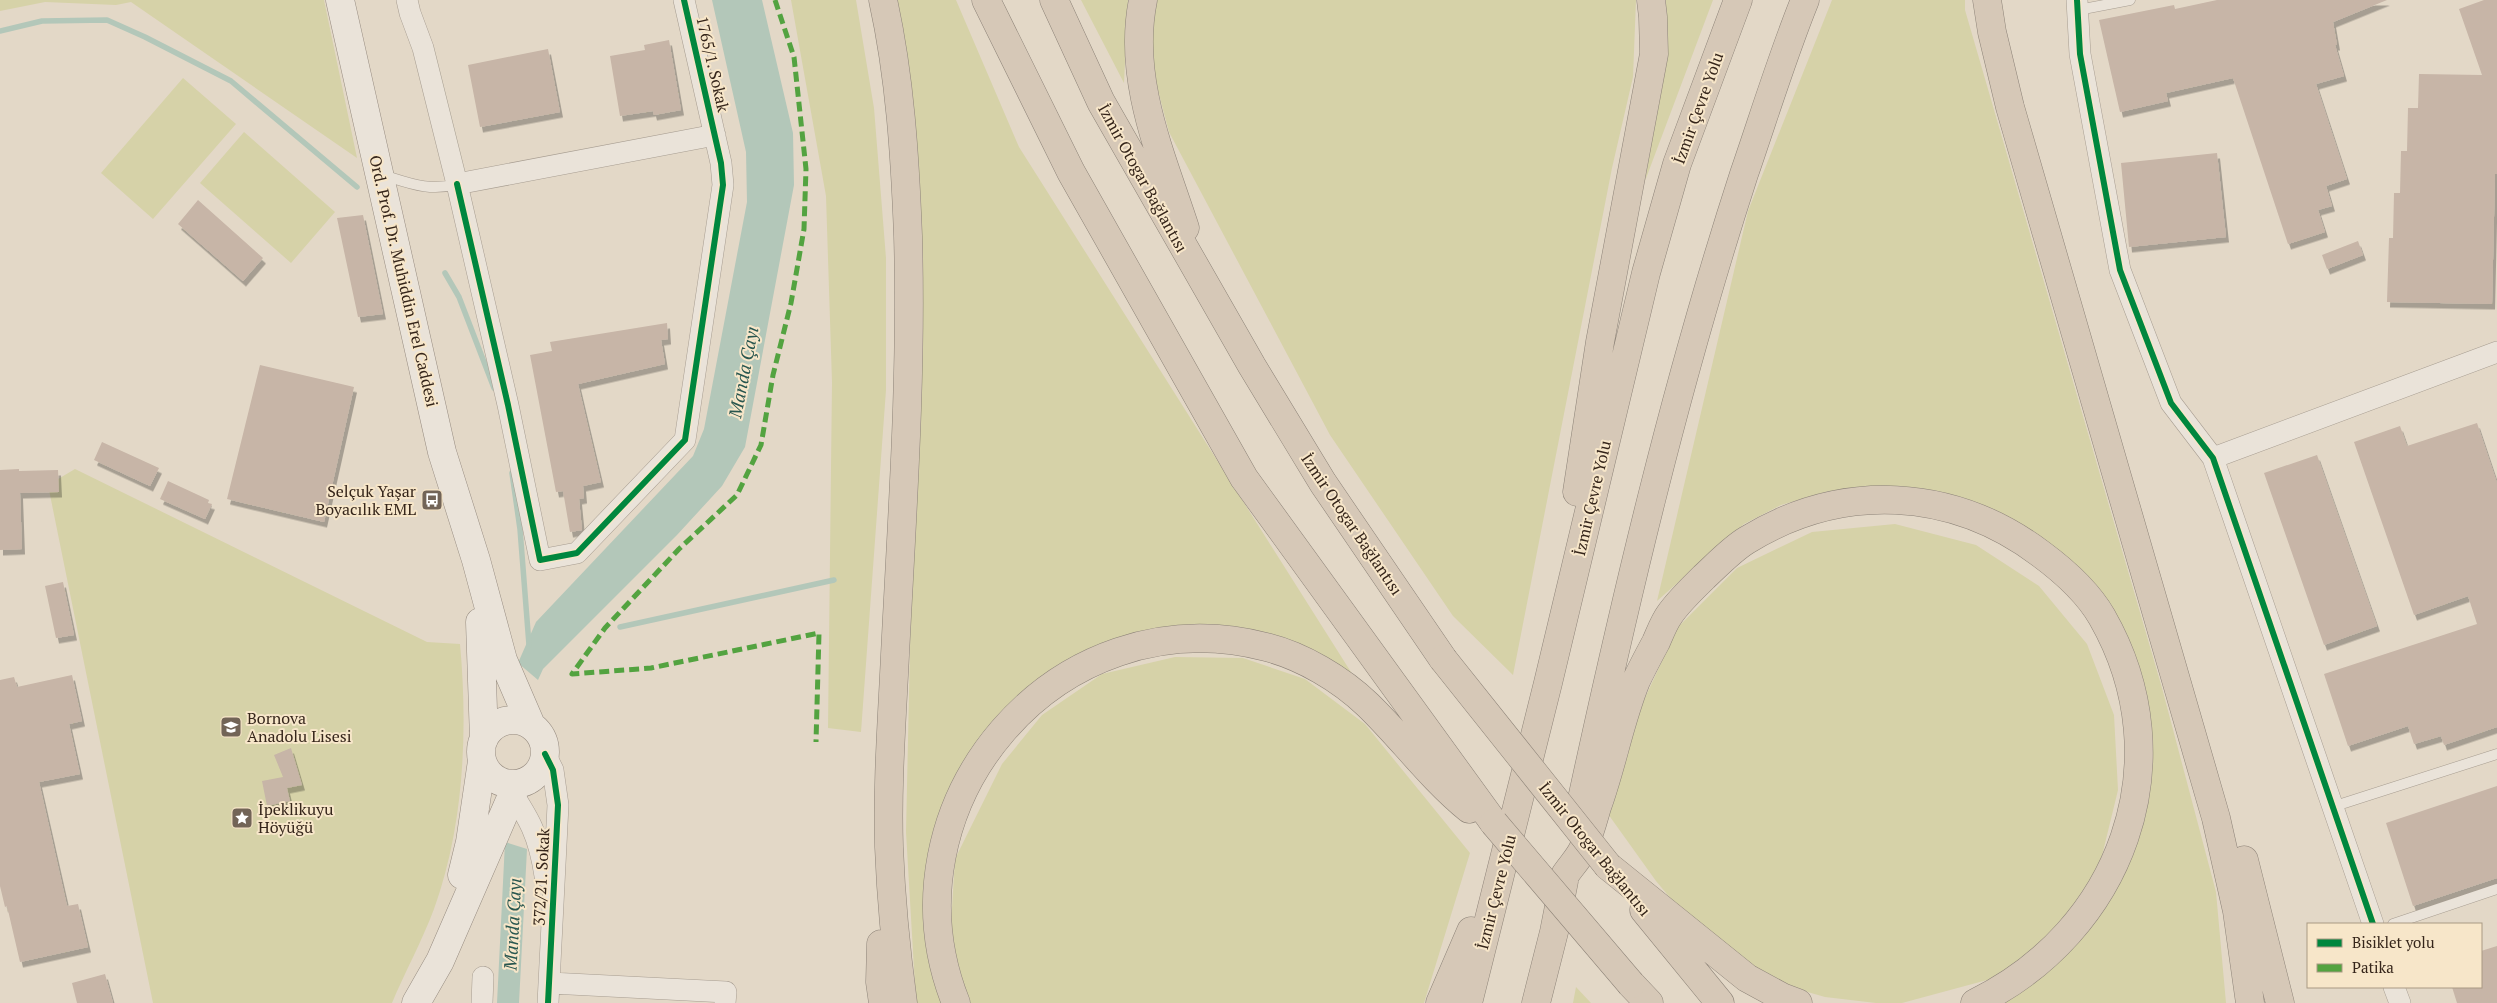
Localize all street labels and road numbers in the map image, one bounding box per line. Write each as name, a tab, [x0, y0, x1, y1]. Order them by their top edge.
street label: 1765/1. Sokak	[691, 14, 735, 115]
street label: İzmir Çevre Yolu	[1668, 49, 1728, 167]
street label: İzmir Otogar Bağlantısı	[1093, 100, 1193, 256]
street label: Ord. Prof. Dr. Muhiddin Erel Caddesi	[364, 153, 444, 409]
street label: İzmir Çevre Yolu	[1568, 438, 1616, 558]
street label: İzmir Otogar Bağlantısı	[1296, 449, 1408, 599]
street label: İzmir Otogar Bağlantısı	[1534, 777, 1656, 921]
street label: 372/21. Sokak	[527, 827, 555, 926]
street label: İzmir Çevre Yolu	[1471, 832, 1521, 952]

